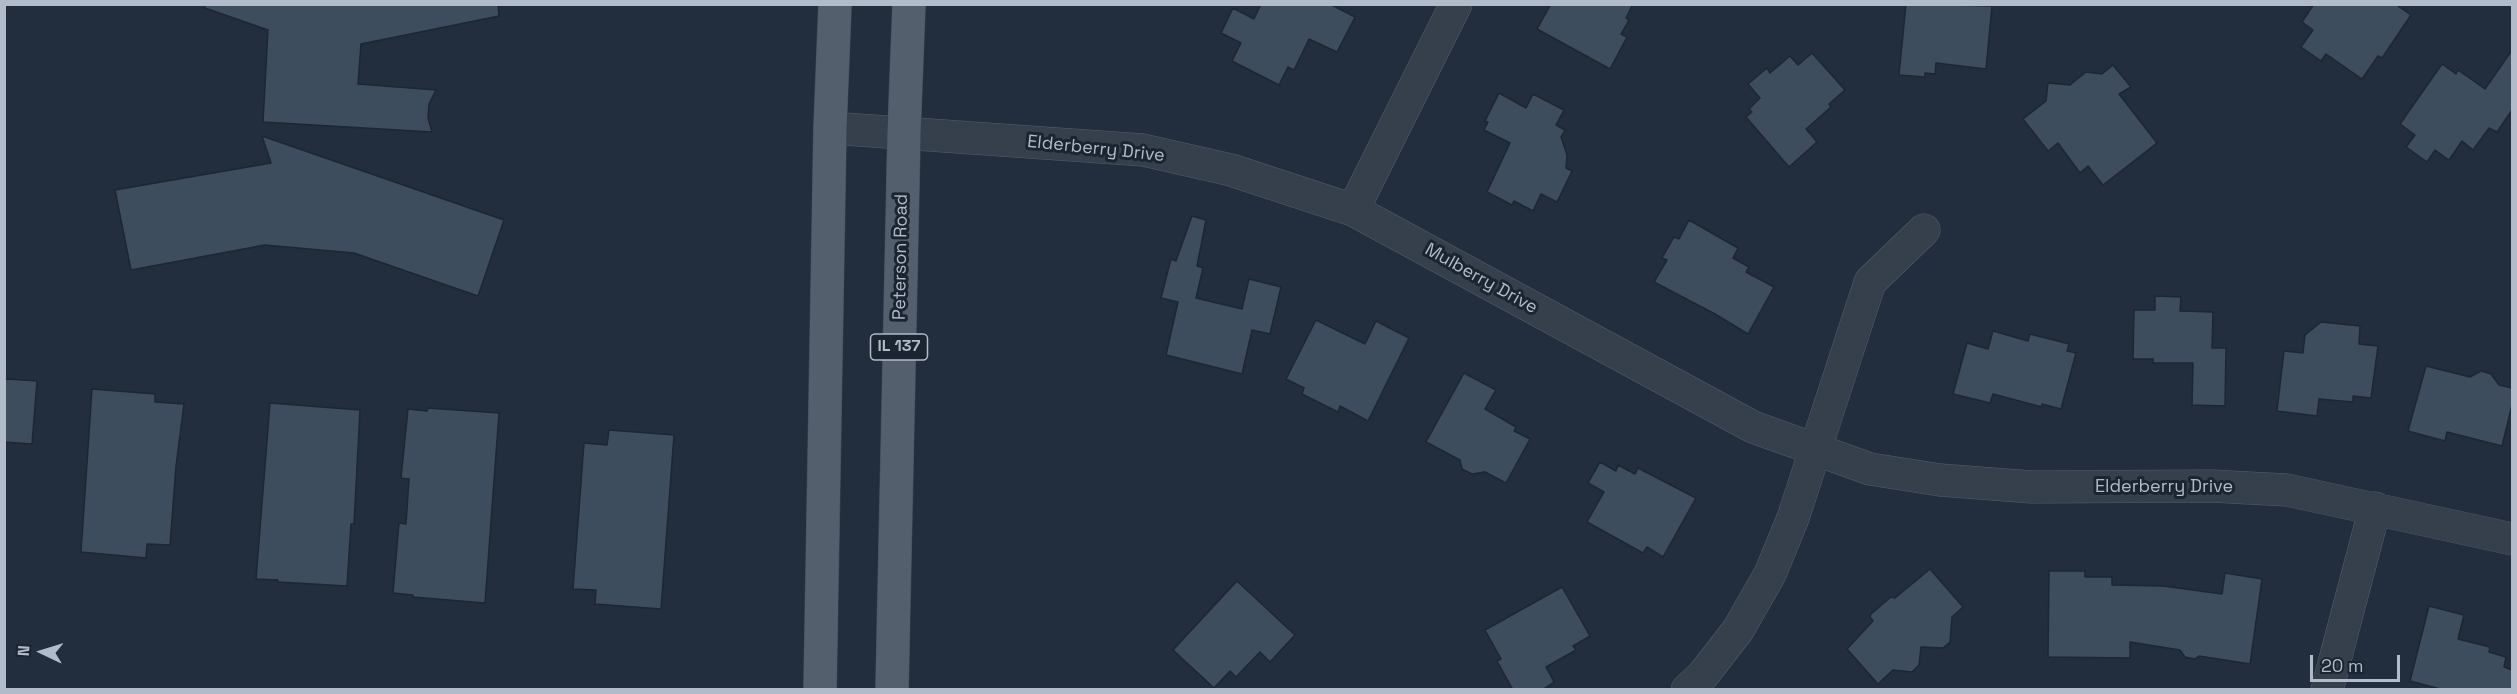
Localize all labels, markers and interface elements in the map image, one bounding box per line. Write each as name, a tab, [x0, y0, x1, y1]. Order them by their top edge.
street label: Elderberry Drive	[1026, 131, 1166, 167]
street label: Peterson Road	[889, 194, 913, 320]
street label: Mulberry Drive	[1421, 239, 1541, 319]
road number: IL 137	[870, 334, 928, 360]
street label: Elderberry Drive	[2095, 476, 2233, 498]
north arrow	[12, 622, 72, 682]
scale bar	[2313, 643, 2403, 681]
text: N	[13, 645, 34, 657]
text: 20 m	[2321, 654, 2364, 677]

